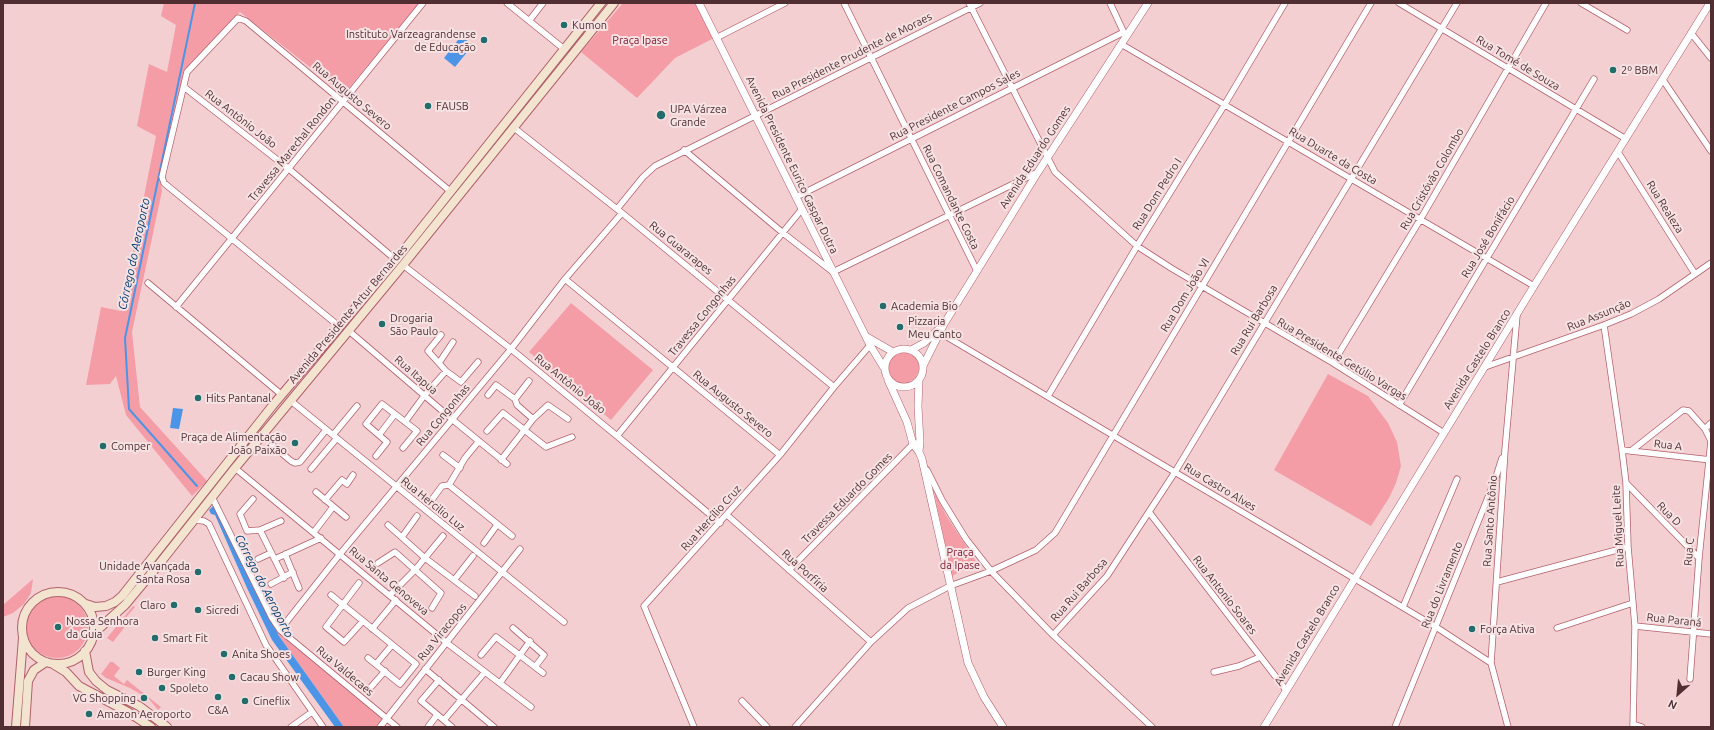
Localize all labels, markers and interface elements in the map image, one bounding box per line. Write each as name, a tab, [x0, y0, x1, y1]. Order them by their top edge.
street label: Rua Presidente Prudente de Moraes	[770, 10, 934, 102]
place label: Kumon	[572, 18, 607, 32]
marker: Kumon	[559, 20, 569, 30]
place label: Instituto Varzeagrandense de Educação	[346, 27, 476, 53]
park label: Praça Ipase	[612, 33, 668, 47]
street label: Rua Tomé de Souza	[1474, 33, 1562, 93]
marker: Instituto Varzeagrandense de Educação	[479, 35, 489, 45]
street label: Rua Augusto Severo	[310, 59, 394, 133]
place label: 2º BBM	[1621, 63, 1658, 77]
marker: 2º BBM	[1608, 65, 1618, 75]
street label: Rua Presidente Campos Sales	[888, 66, 1022, 144]
street label: Avenida Presidente Eurico Gaspar Dutra	[743, 74, 841, 256]
street label: Rua Antônio João	[203, 87, 279, 151]
street label: Travessa Marechal Rondon	[246, 94, 338, 204]
place label: FAUSB	[436, 99, 469, 113]
marker: FAUSB	[423, 101, 433, 111]
place label: UPA Várzea Grande	[670, 102, 727, 128]
street label: Avenida Eduardo Gomes	[997, 103, 1073, 211]
marker: UPA Várzea Grande	[655, 109, 667, 121]
street label: Rua Duarte da Costa	[1286, 124, 1380, 188]
street label: Rua Cristóvão Colombo	[1397, 126, 1467, 232]
street label: Rua Comandante Costa	[920, 142, 982, 252]
street label: Rua Dom Pedro I	[1130, 156, 1184, 232]
street label: Rua Realeza	[1644, 178, 1686, 236]
street label: Rua José Bonifácio	[1458, 194, 1518, 280]
water label: Córrego do Aeroporto	[115, 197, 153, 311]
street label: Rua Guararapes	[647, 219, 715, 277]
street label: Avenida Presidente Artur Bernardes	[286, 242, 410, 386]
street label: Rua Dom João VI	[1158, 256, 1212, 334]
street label: Travessa Congonhas	[665, 273, 739, 359]
street label: Rua Rui Barbosa	[1228, 282, 1280, 358]
street label: Rua Assunção	[1565, 296, 1633, 334]
place label: Academia Bio	[891, 299, 958, 313]
marker: Academia Bio	[878, 301, 888, 311]
street label: Avenida Castelo Branco	[1441, 306, 1513, 412]
place label: Drogaria São Paulo	[390, 311, 438, 337]
place label: Pizzaria Meu Canto	[908, 314, 962, 340]
street label: Rua Presidente Getúlio Vargas	[1275, 315, 1409, 403]
marker: Drogaria São Paulo	[377, 319, 387, 329]
marker: Pizzaria Meu Canto	[895, 322, 905, 332]
street label: Rua Antônio João	[532, 351, 608, 417]
street label: Rua Itapua	[392, 353, 440, 397]
street label: Rua Augusto Severo	[690, 368, 776, 440]
street label: Rua Congonhas	[413, 381, 473, 449]
place label: Hits Pantanal	[206, 391, 271, 405]
marker: Hits Pantanal	[193, 393, 203, 403]
place label: Praça de Alimentação João Paixão	[181, 430, 287, 456]
street label: Rua A	[1653, 437, 1683, 453]
marker: Praça de Alimentação João Paixão	[290, 438, 300, 448]
place label: Comper	[111, 439, 150, 453]
marker: Comper	[98, 441, 108, 451]
street label: Travessa Eduardo Gomes	[799, 450, 895, 546]
street label: Rua Castro Alves	[1181, 460, 1259, 514]
street label: Rua Hercilio Luz	[398, 474, 468, 534]
street label: Rua Santo Antônio	[1480, 475, 1500, 567]
street label: Rua Hercílio Cruz	[678, 482, 744, 554]
street label: Rua Miguel Leite	[1609, 485, 1627, 567]
street label: Rua D	[1654, 499, 1684, 529]
water label: Córrego do Aeroporto	[232, 532, 296, 640]
street label: Rua C	[1681, 537, 1697, 567]
street label: Rua do Livramento	[1419, 540, 1465, 630]
street label: Rua Santa Genoveva	[346, 544, 432, 618]
park label: Praça da Ipase	[940, 545, 980, 571]
street label: Rua Porfíria	[779, 547, 831, 595]
street label: Rua Antonio Soares	[1190, 553, 1260, 637]
street label: Rua Rui Barbosa	[1048, 556, 1110, 624]
place label: Unidade Avançada Santa Rosa	[99, 559, 190, 585]
marker: Unidade Avançada Santa Rosa	[193, 567, 203, 577]
street label: Avenida Castelo Branco	[1271, 582, 1343, 688]
place label: Claro	[140, 598, 166, 612]
marker: Claro	[169, 600, 179, 610]
street label: Rua Viracopos	[415, 601, 469, 663]
place label: Sicredi	[206, 603, 239, 617]
marker: Sicredi	[193, 605, 203, 615]
street label: Rua Paraná	[1646, 611, 1702, 629]
place label: Nossa Senhora da Guia	[66, 614, 139, 640]
marker: Nossa Senhora da Guia	[53, 622, 63, 632]
place label: Força Ativa	[1480, 622, 1535, 636]
marker: Força Ativa	[1467, 624, 1477, 634]
place label: Smart Fit	[163, 631, 208, 645]
marker: Smart Fit	[150, 633, 160, 643]
street label: Rua Valdecaes	[314, 643, 376, 699]
place label: Anita Shoes	[232, 647, 290, 661]
marker: Anita Shoes	[219, 649, 229, 659]
place label: Burger King	[147, 665, 206, 679]
marker: Burger King	[134, 667, 144, 677]
place label: Cacau Show	[240, 670, 299, 684]
marker: Cacau Show	[227, 672, 237, 682]
north arrow	[1658, 674, 1698, 714]
place label: Spoleto	[170, 681, 208, 695]
marker: Spoleto	[157, 683, 167, 693]
place label: VG Shopping	[73, 691, 136, 705]
marker: C&A	[213, 692, 223, 702]
marker: VG Shopping	[139, 693, 149, 703]
place label: Cineflix	[253, 694, 290, 708]
marker: Cineflix	[240, 696, 250, 706]
text: N	[1666, 697, 1679, 712]
place label: C&A	[207, 703, 229, 717]
place label: Amazon Aeroporto	[97, 707, 191, 721]
marker: Amazon Aeroporto	[84, 709, 94, 719]

